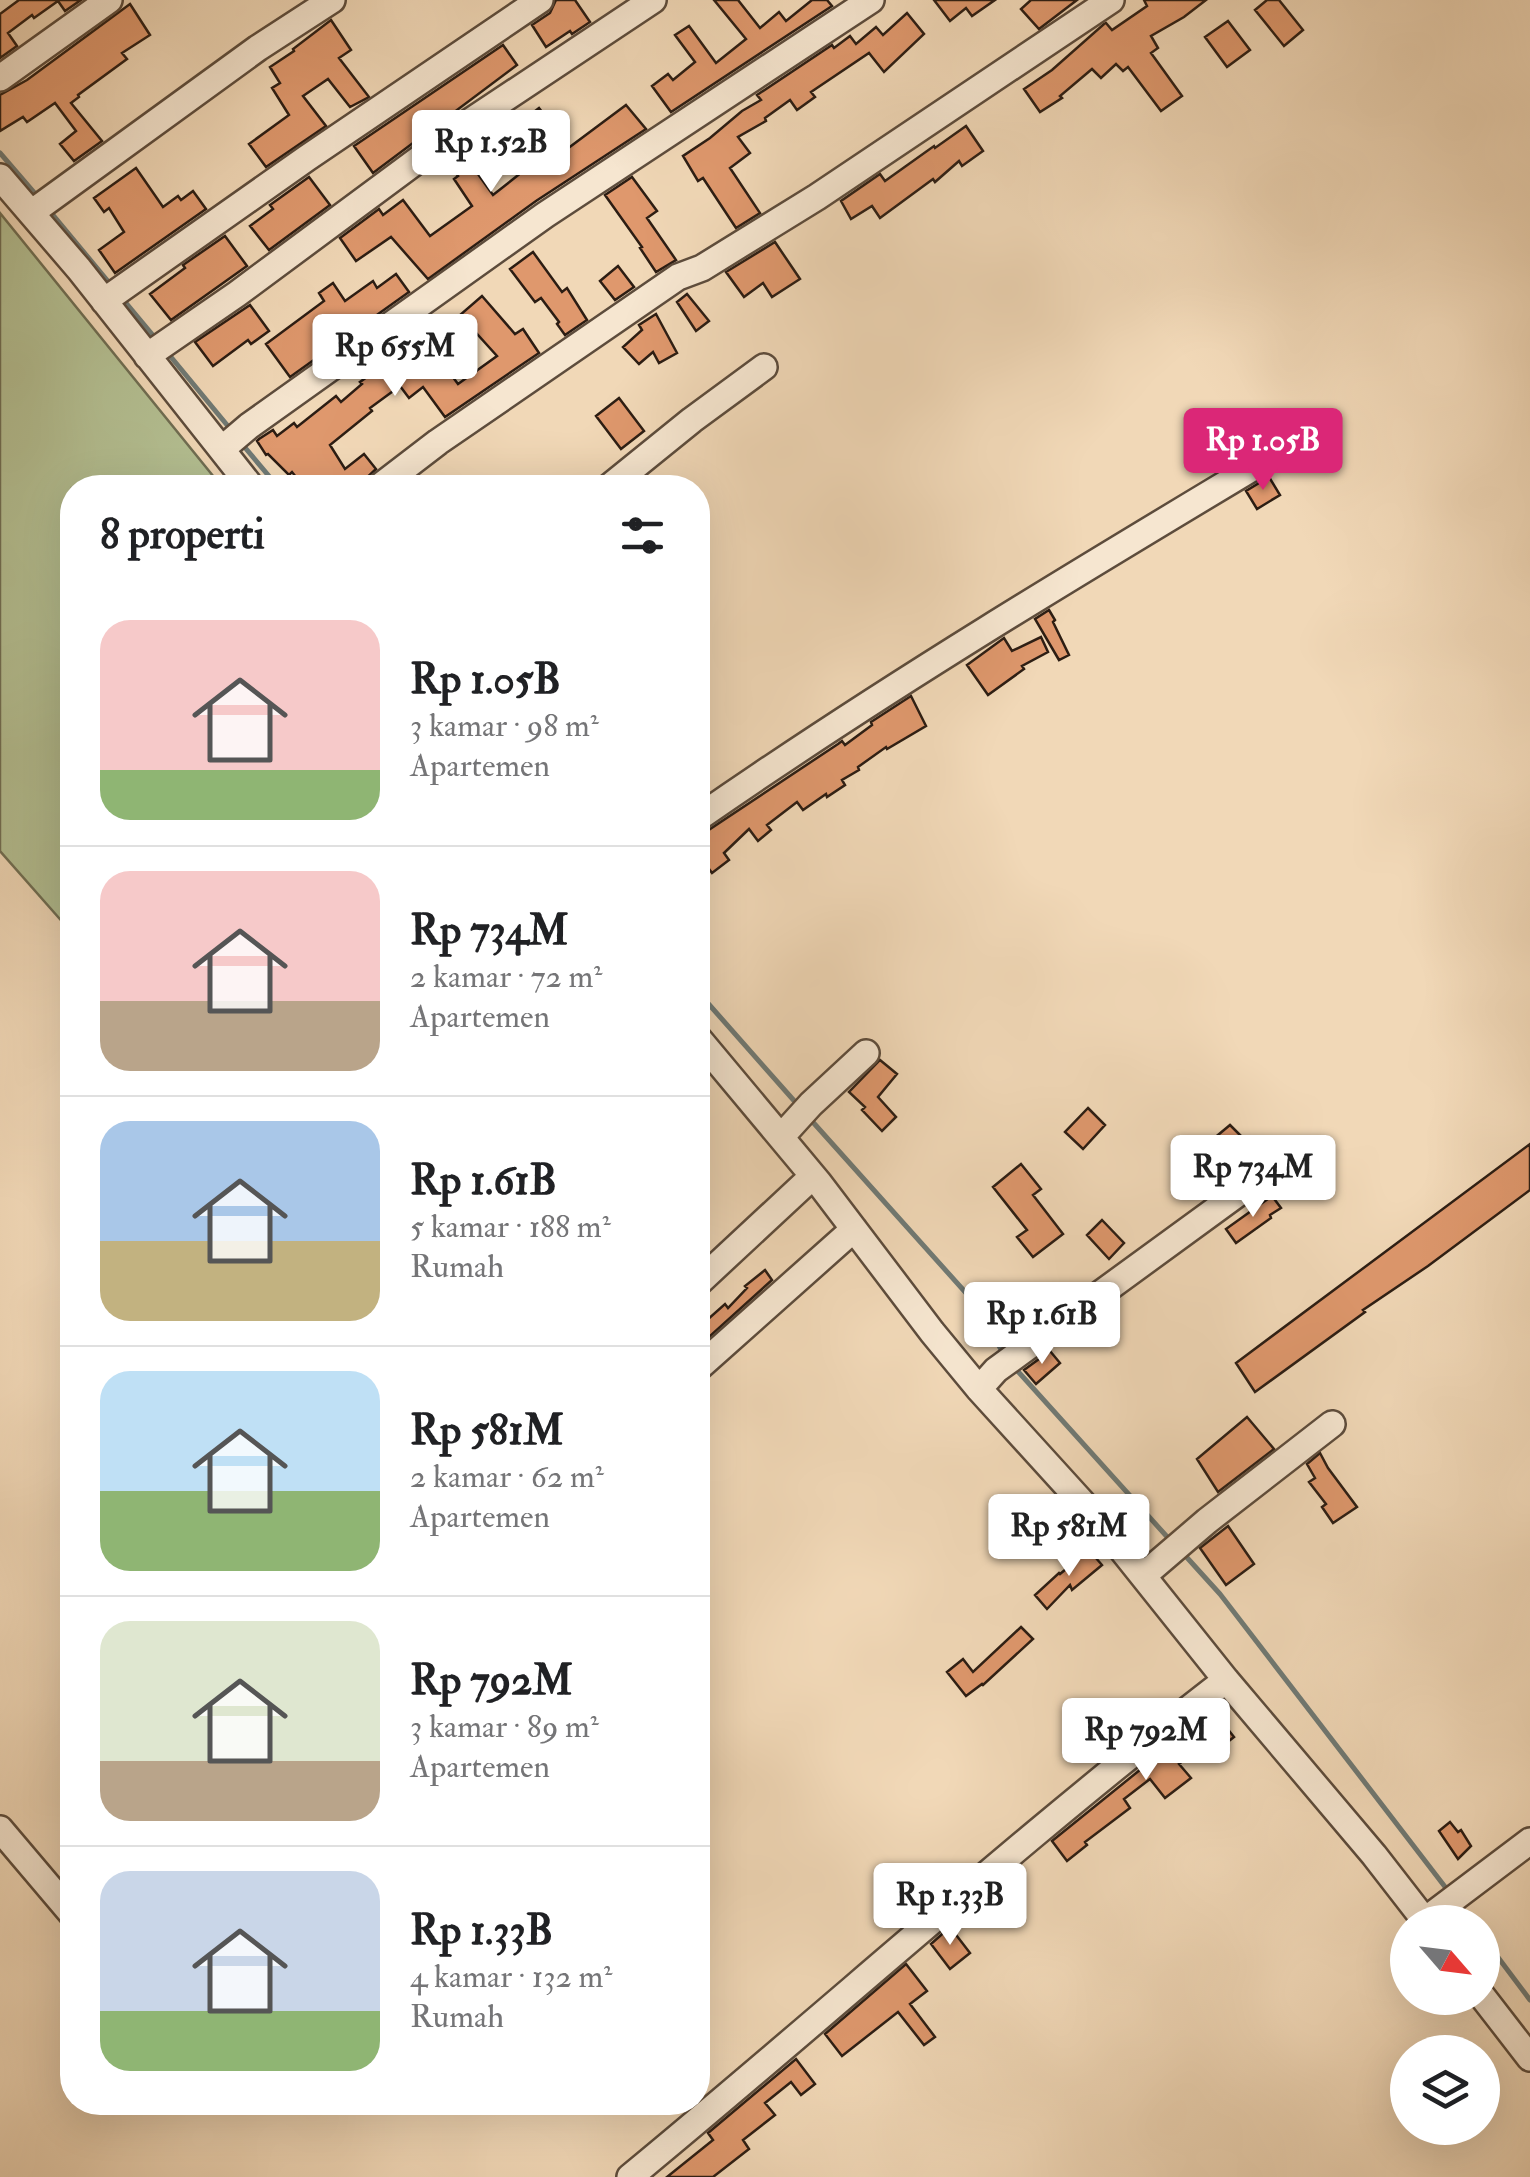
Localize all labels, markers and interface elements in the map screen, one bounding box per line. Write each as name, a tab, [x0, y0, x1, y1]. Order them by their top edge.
pin: Rp 1.52B	[388, 110, 594, 195]
text: Rp 1.52B	[434, 122, 548, 162]
pin: Rp 655M	[303, 314, 487, 399]
text: Rp 655M	[334, 326, 456, 366]
pin: Rp 1.05B	[1160, 408, 1366, 493]
text: Rp 1.05B	[1206, 420, 1320, 460]
icon: filters	[615, 508, 670, 563]
text: 8 properti	[100, 509, 265, 561]
text: Rp 1.05B	[410, 654, 561, 706]
icon: home	[180, 660, 300, 780]
text: 3 kamar · 98 m²	[410, 706, 599, 746]
text: Apartemen	[410, 746, 550, 786]
text: Rp 734M	[410, 905, 569, 957]
icon: home	[180, 911, 300, 1031]
text: 2 kamar · 72 m²	[410, 957, 602, 997]
text: Apartemen	[410, 997, 550, 1037]
pin: Rp 734M	[1161, 1135, 1345, 1220]
text: Rp 734M	[1193, 1147, 1313, 1187]
text: Rp 1.61B	[410, 1155, 557, 1207]
icon: home	[180, 1161, 300, 1281]
text: 5 kamar · 188 m²	[410, 1207, 611, 1247]
text: Rumah	[410, 1247, 504, 1287]
pin: Rp 1.61B	[939, 1282, 1145, 1367]
text: Rp 1.61B	[986, 1294, 1098, 1334]
text: Rp 581M	[410, 1405, 564, 1457]
icon: home	[180, 1411, 300, 1531]
text: 2 kamar · 62 m²	[410, 1457, 604, 1497]
pin: Rp 581M	[977, 1494, 1161, 1579]
text: Apartemen	[410, 1497, 550, 1537]
text: Rp 581M	[1010, 1506, 1128, 1546]
text: Rp 792M	[410, 1655, 573, 1707]
icon: home	[180, 1661, 300, 1781]
pin: Rp 792M	[1054, 1698, 1238, 1783]
text: 3 kamar · 89 m²	[410, 1707, 599, 1747]
text: Rp 792M	[1084, 1710, 1208, 1750]
text: Apartemen	[410, 1747, 550, 1787]
pin: Rp 1.33B	[847, 1863, 1053, 1948]
text: Rp 1.33B	[896, 1875, 1004, 1915]
text: Rp 1.33B	[410, 1905, 553, 1957]
north arrow	[1390, 1905, 1500, 2015]
map controls	[1390, 1905, 1500, 2145]
icon: home	[180, 1911, 300, 2031]
text: 4 kamar · 132 m²	[410, 1957, 612, 1997]
text: Rumah	[410, 1997, 504, 2037]
button: layers	[1390, 2035, 1500, 2145]

